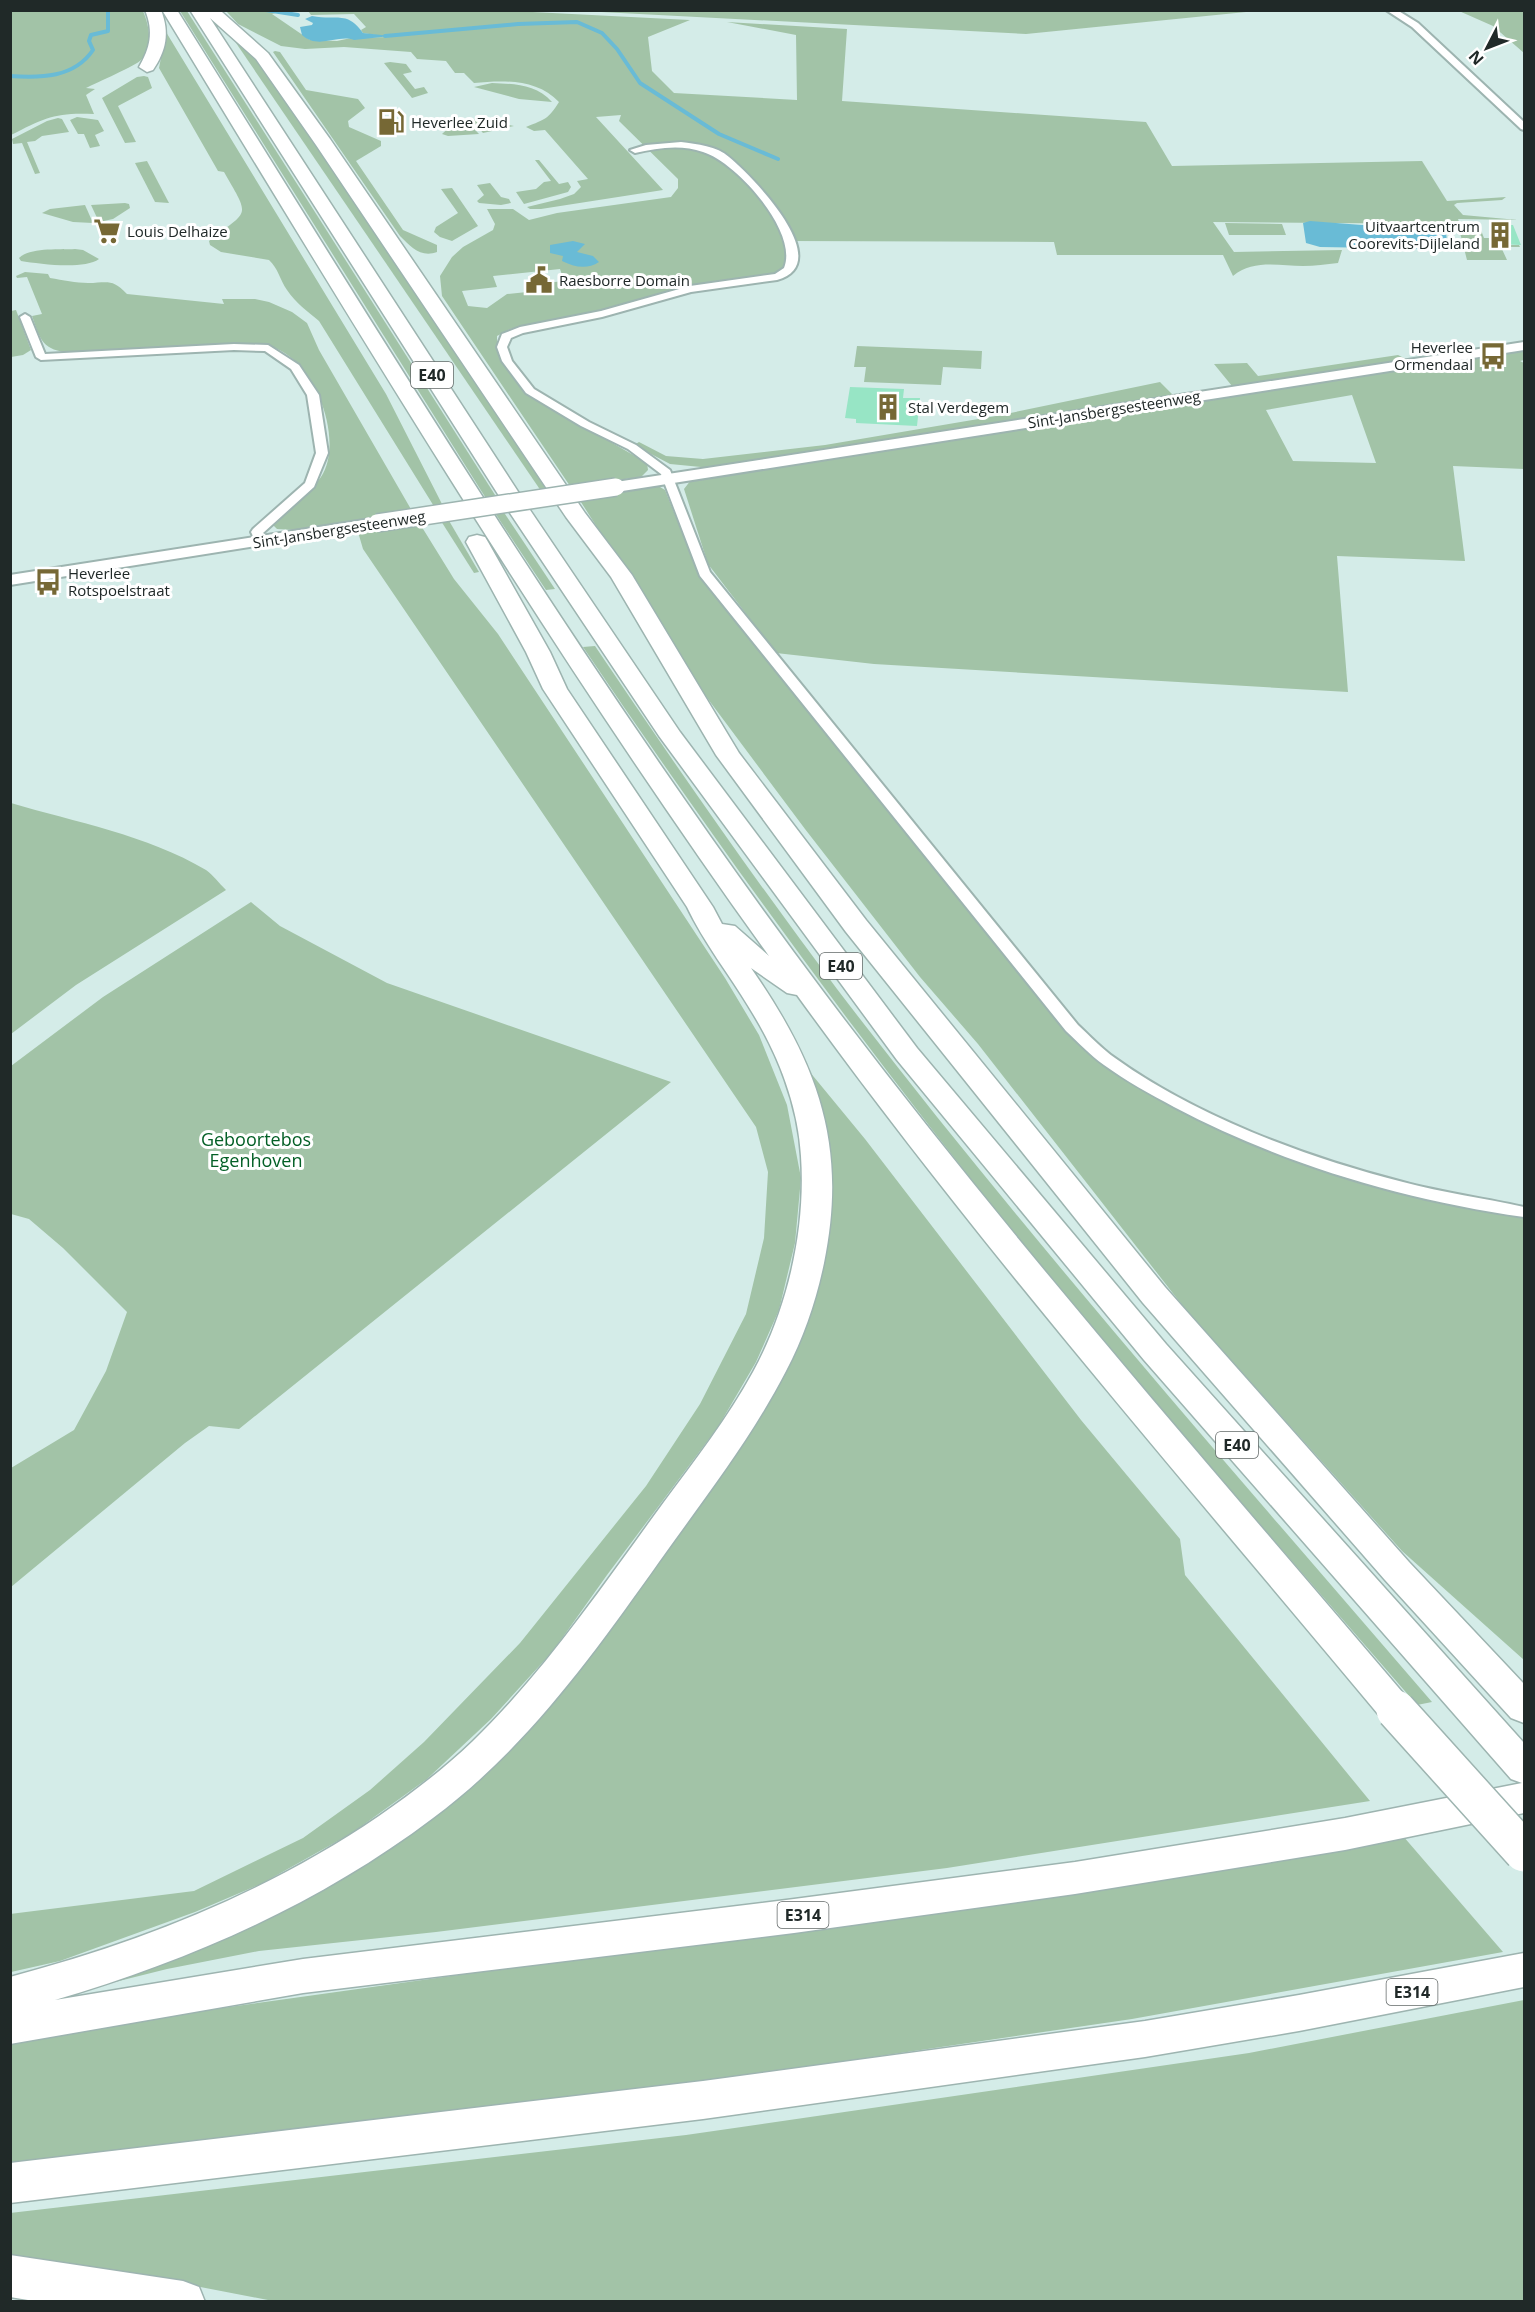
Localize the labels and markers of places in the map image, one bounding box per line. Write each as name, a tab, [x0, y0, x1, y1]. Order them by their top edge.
fuel station icon: Heverlee Zuid	[376, 107, 406, 137]
place label: Heverlee Zuid	[411, 112, 508, 132]
supermarket icon: Louis Delhaize	[92, 216, 122, 246]
place label: Uitvaartcentrum Coorevits-Dijleland	[1348, 216, 1480, 253]
building icon: Uitvaartcentrum Coorevits-Dijleland	[1485, 220, 1515, 250]
place label: Louis Delhaize	[127, 221, 228, 241]
public building icon: Raesborre Domain	[524, 265, 554, 295]
place label: Raesborre Domain	[559, 270, 690, 290]
place label: Heverlee Ormendaal	[1394, 337, 1473, 374]
bus stop icon: Heverlee Ormendaal	[1478, 341, 1508, 371]
building icon: Stal Verdegem	[873, 392, 903, 422]
place label: Stal Verdegem	[908, 397, 1009, 417]
place label: Heverlee Rotspoelstraat	[68, 563, 170, 600]
bus stop icon: Heverlee Rotspoelstraat	[33, 567, 63, 597]

